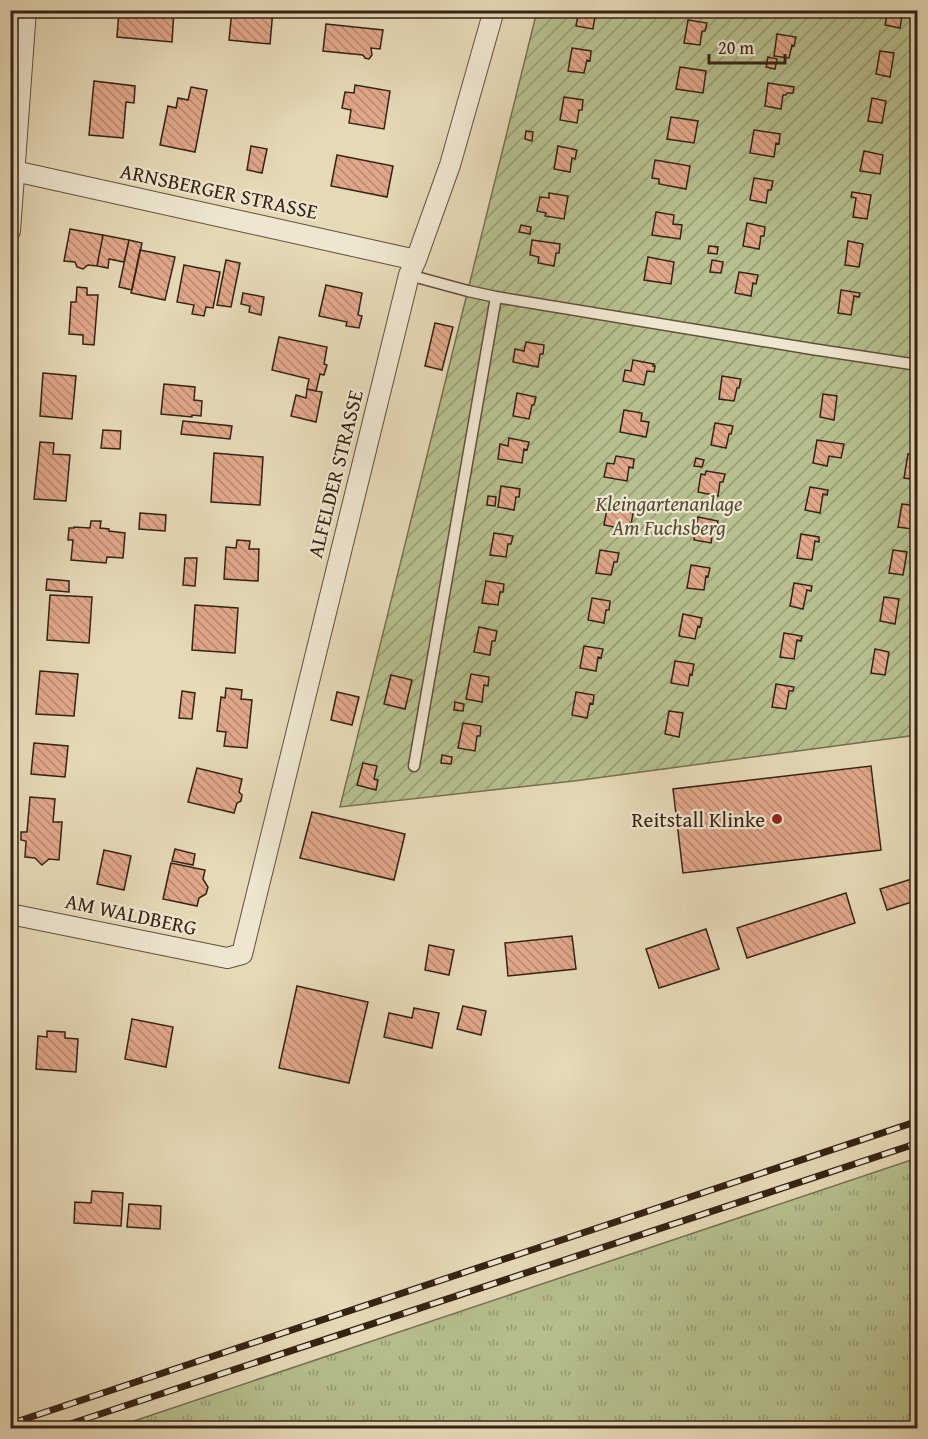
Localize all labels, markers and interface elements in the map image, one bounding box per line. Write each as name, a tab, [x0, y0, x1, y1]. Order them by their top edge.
scale bar	[709, 27, 786, 65]
text: 20 m	[718, 34, 754, 61]
street label: ARNSBERGER STRASSE	[117, 155, 321, 227]
street label: ALFELDER STRASSE	[299, 386, 371, 561]
park label: Kleingartenanlage Am Fuchsberg	[594, 488, 743, 543]
place label: Reitstall Klinke	[632, 804, 765, 835]
marker: Reitstall Klinke	[770, 812, 784, 826]
street label: AM WALDBERG	[62, 885, 200, 943]

